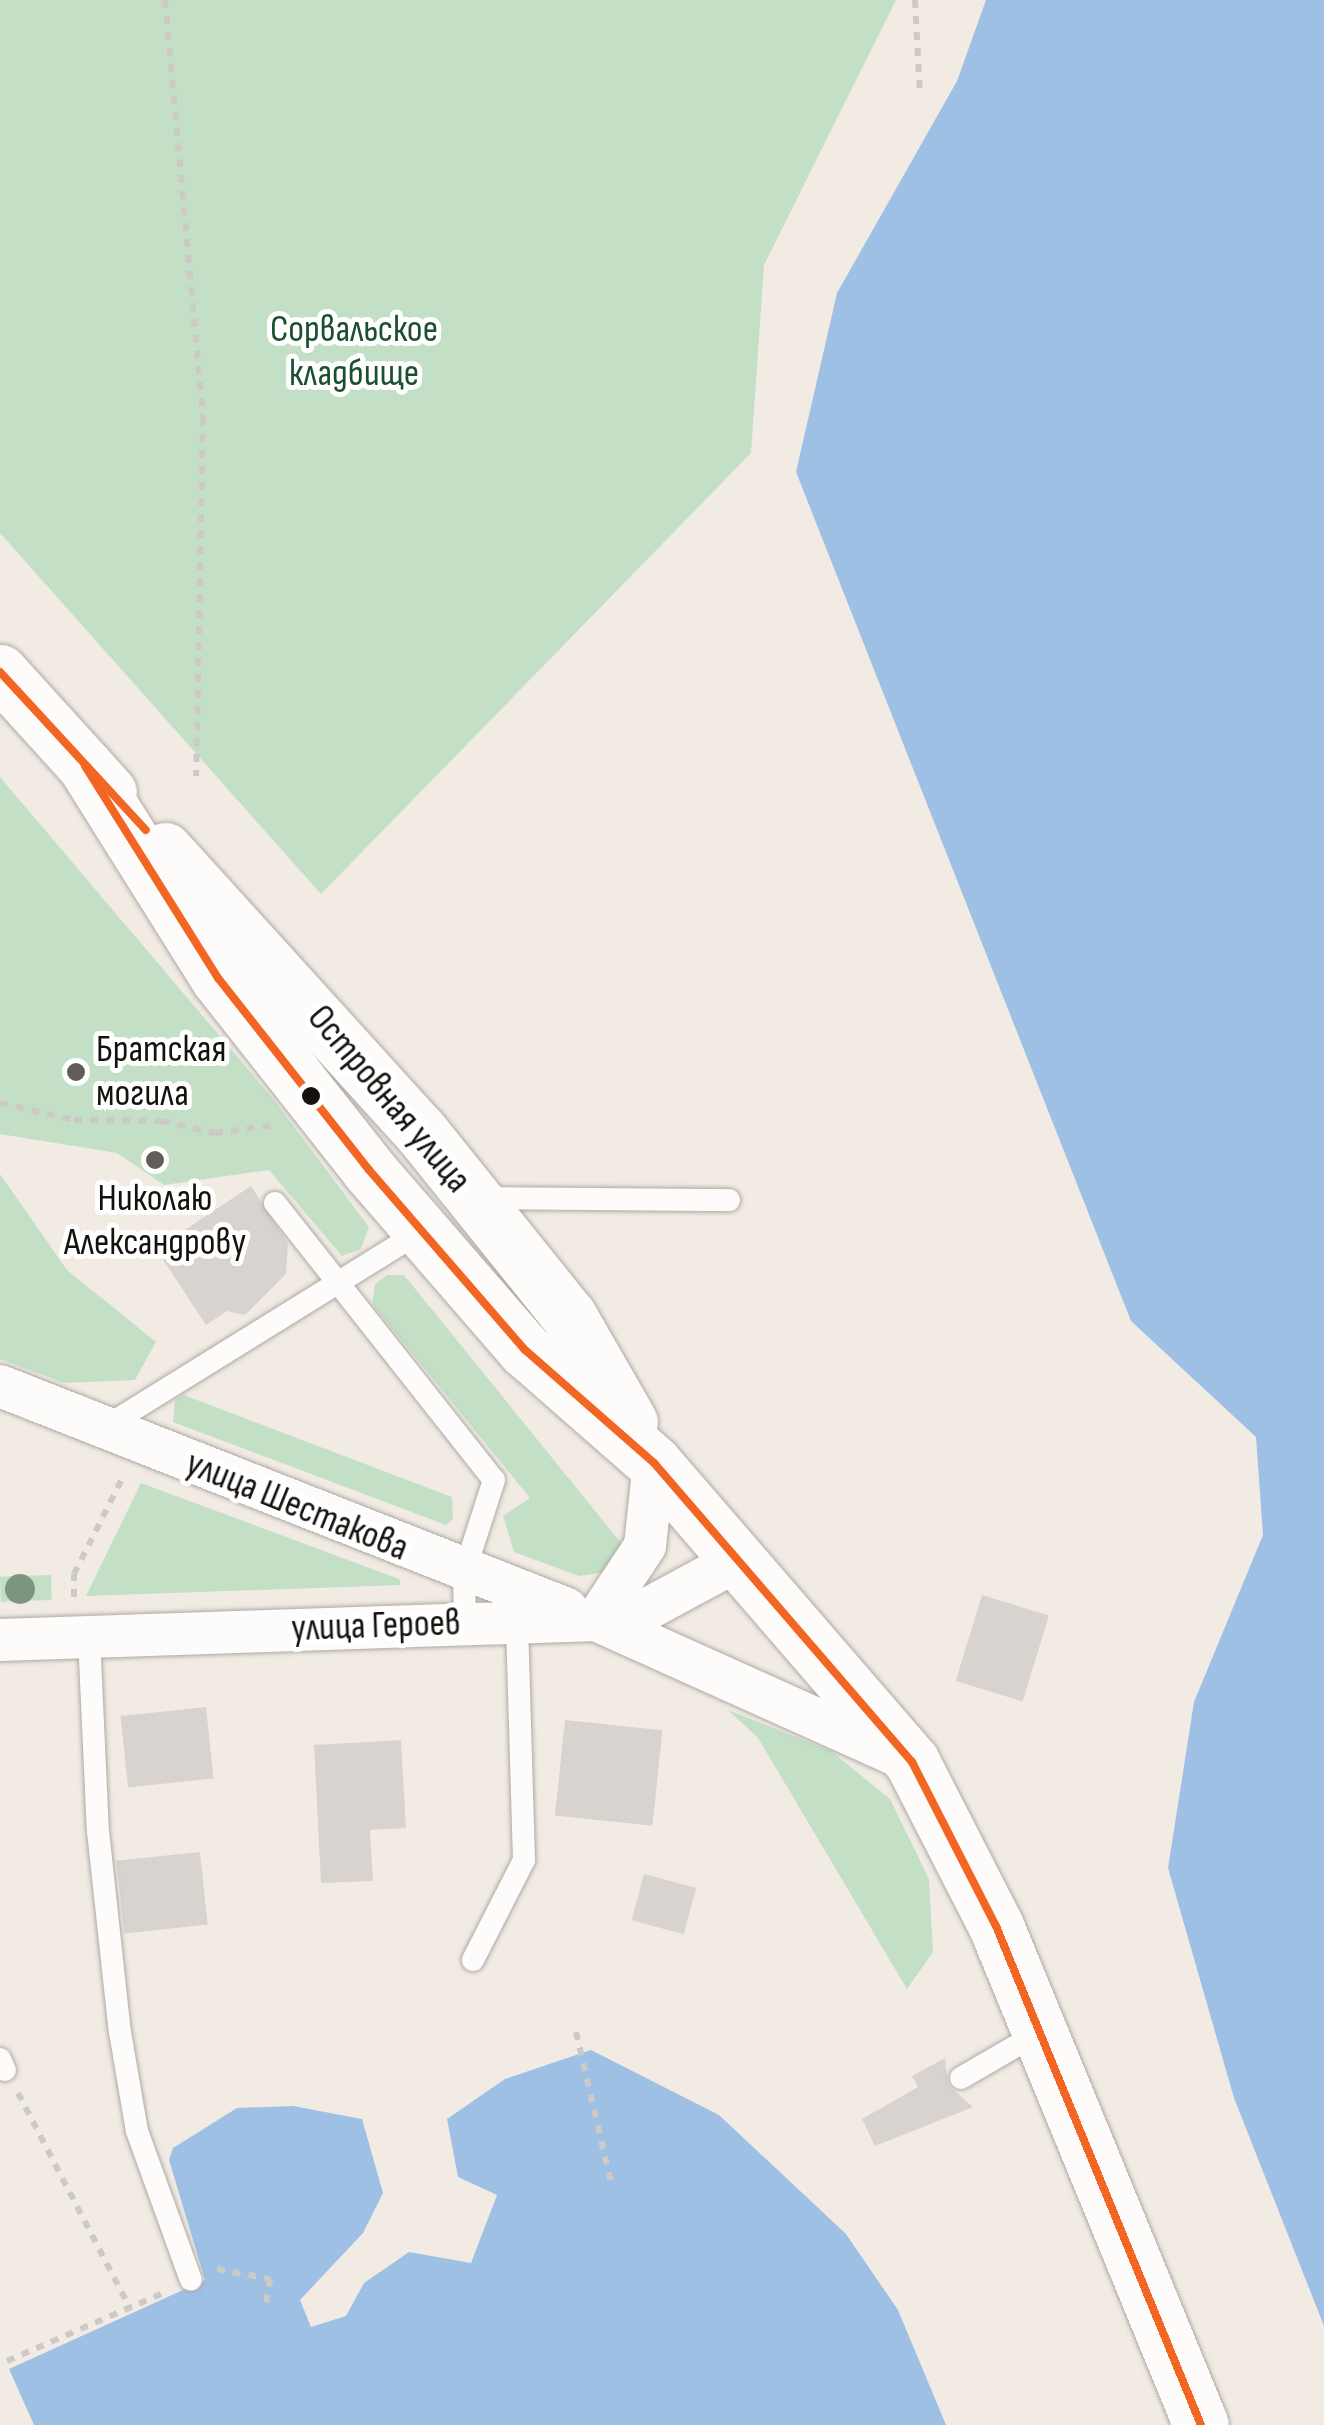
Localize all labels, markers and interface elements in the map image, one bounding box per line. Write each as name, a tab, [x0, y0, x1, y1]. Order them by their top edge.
park label: Сорвальское кладбище	[270, 307, 438, 396]
street label: Островная улица	[297, 996, 481, 1202]
place label: Братская могила	[96, 1027, 226, 1116]
marker: Братская могила	[65, 1061, 87, 1083]
unlabelled marker	[301, 1086, 321, 1106]
marker: Николаю Александрову	[144, 1149, 166, 1171]
place label: Николаю Александрову	[64, 1176, 246, 1266]
street label: улица Шестакова	[179, 1441, 415, 1571]
street label: улица Героев	[291, 1600, 461, 1652]

